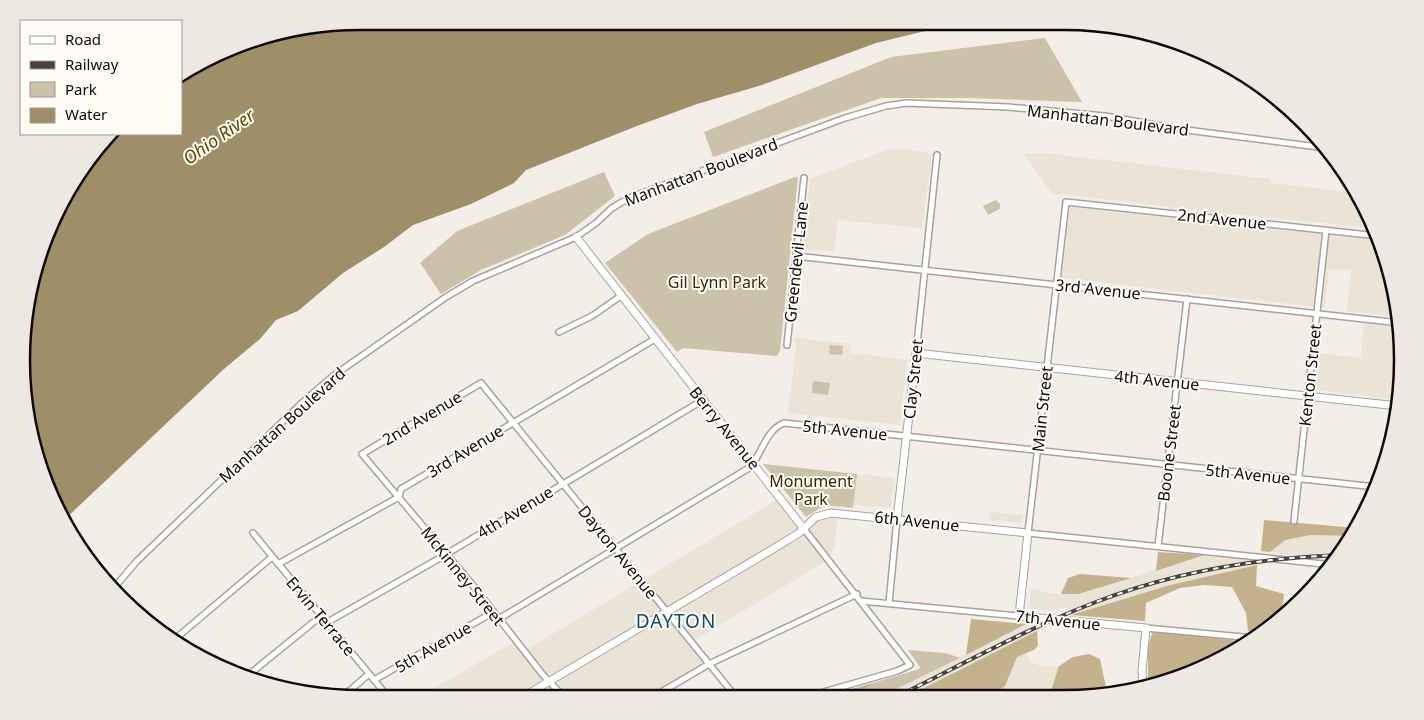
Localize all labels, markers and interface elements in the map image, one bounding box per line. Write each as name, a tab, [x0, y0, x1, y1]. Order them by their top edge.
legend	[20, 20, 182, 135]
text: Road	[65, 29, 101, 49]
text: Railway	[65, 54, 119, 74]
text: Park	[65, 79, 97, 99]
street label: Manhattan Boulevard	[1026, 99, 1190, 141]
water label: Ohio River	[178, 102, 260, 170]
text: Water	[65, 104, 107, 124]
street label: Manhattan Boulevard	[621, 133, 781, 211]
street label: Greendevil Lane	[779, 201, 813, 323]
street label: 2nd Avenue	[1176, 203, 1268, 235]
park label: Gil Lynn Park	[668, 271, 767, 293]
street label: 3rd Avenue	[1054, 274, 1142, 304]
street label: Kenton Street	[1294, 322, 1326, 427]
street label: Clay Street	[898, 338, 928, 420]
street label: Manhattan Boulevard	[214, 362, 350, 488]
street label: Main Street	[1027, 365, 1057, 453]
street label: 4th Avenue	[1114, 365, 1200, 395]
street label: Berry Avenue	[685, 382, 765, 474]
street label: 2nd Avenue	[378, 386, 466, 450]
street label: Boone Street	[1152, 403, 1186, 503]
street label: 5th Avenue	[802, 415, 888, 445]
street label: 3rd Avenue	[423, 420, 507, 482]
street label: 5th Avenue	[1205, 459, 1291, 489]
park label: Monument Park	[769, 470, 853, 510]
street label: 4th Avenue	[473, 481, 557, 543]
street label: Dayton Avenue	[573, 501, 663, 603]
street label: 6th Avenue	[874, 506, 960, 536]
street label: McKinney Street	[416, 522, 510, 630]
street label: Ervin Terrace	[281, 572, 361, 660]
street label: 7th Avenue	[1015, 605, 1101, 635]
district label: DAYTON	[636, 608, 716, 634]
street label: 5th Avenue	[391, 616, 475, 678]

